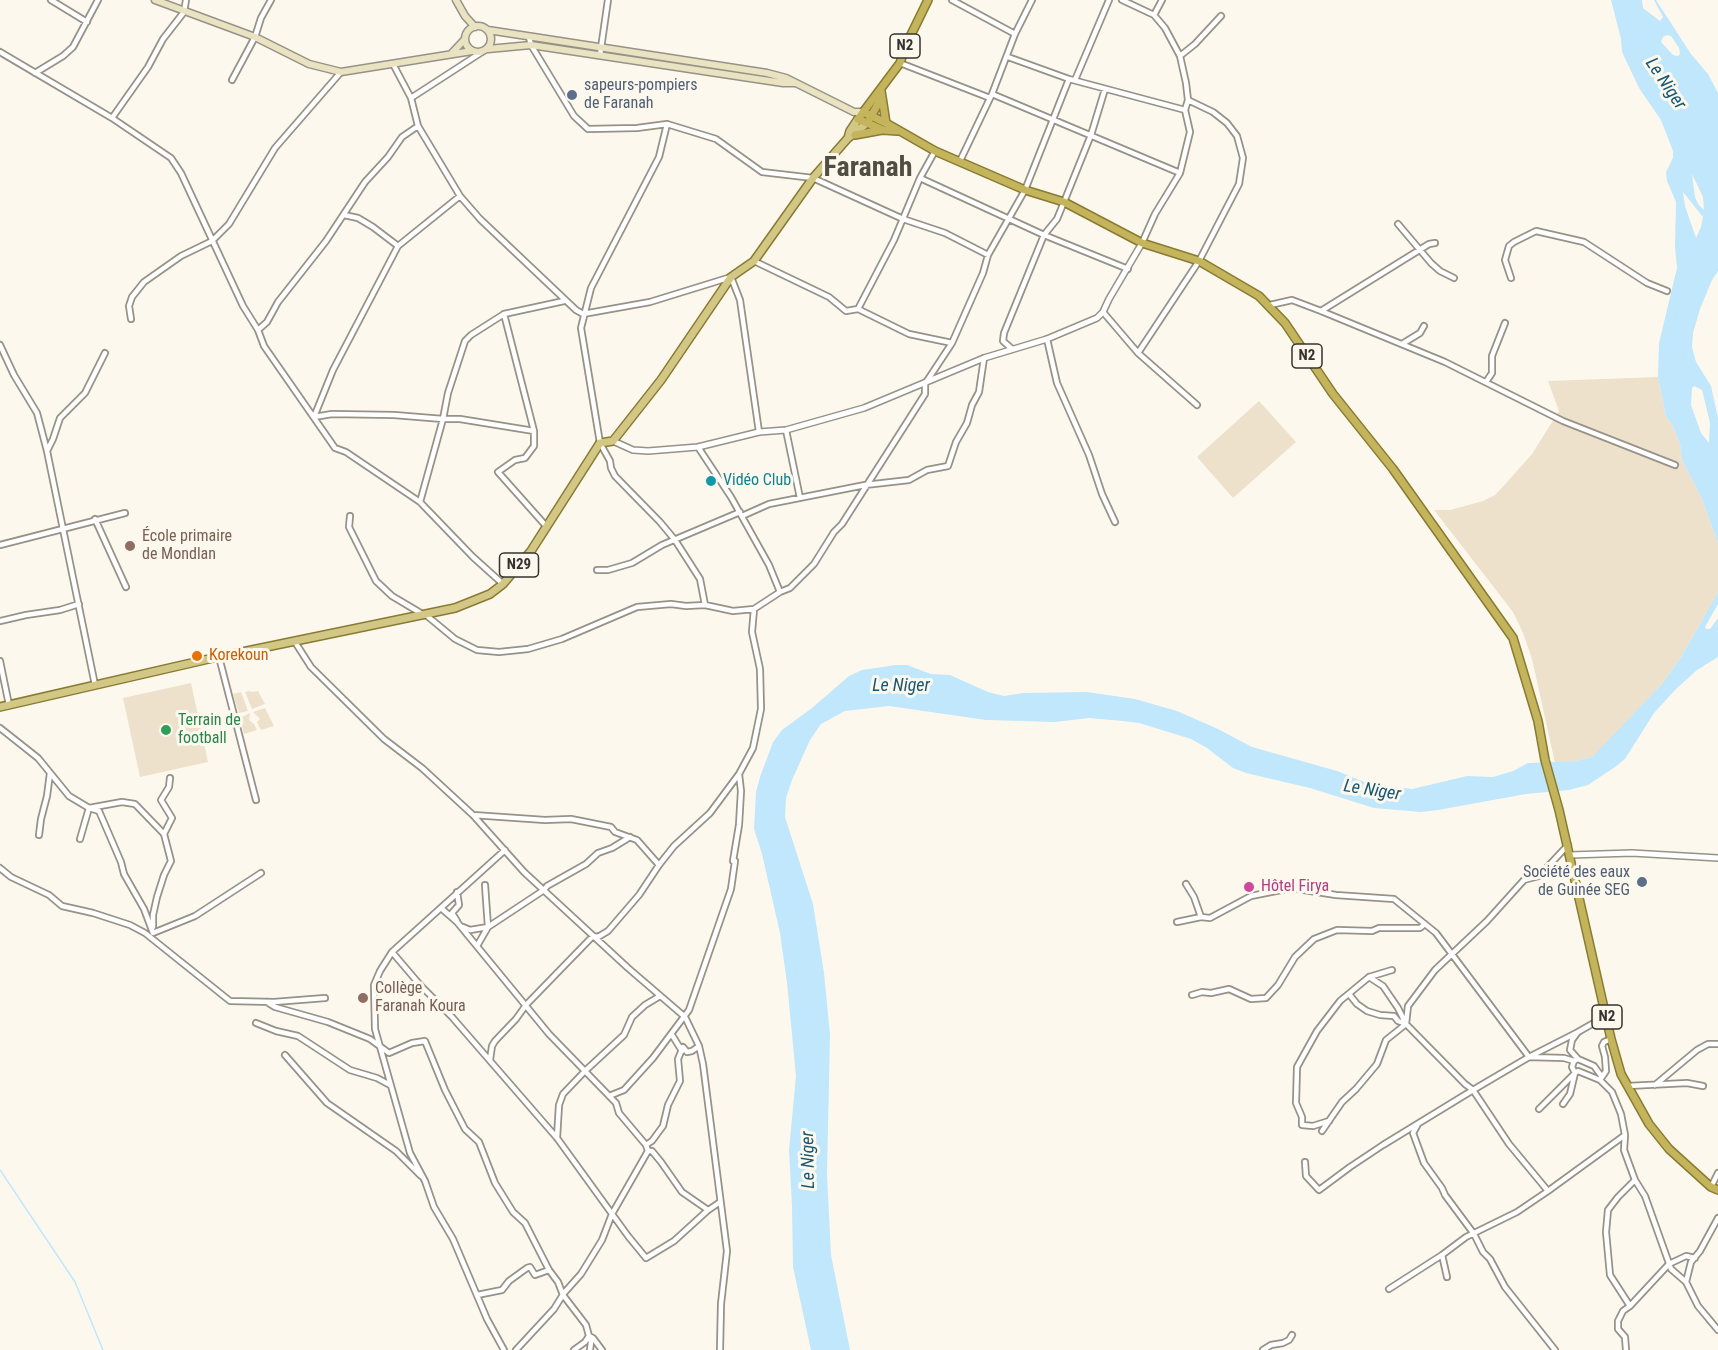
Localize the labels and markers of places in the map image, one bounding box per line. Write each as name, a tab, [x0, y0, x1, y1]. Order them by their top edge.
place label: sapeurs-pompiers de Faranah	[584, 76, 697, 114]
marker: sapeurs-pompiers de Faranah	[565, 88, 579, 102]
place label: Vidéo Club	[723, 471, 791, 491]
marker: Vidéo Club	[704, 474, 718, 488]
place label: École primaire de Mondlan	[142, 527, 232, 565]
marker: École primaire de Mondlan	[123, 539, 137, 553]
place label: Korekoun	[209, 646, 268, 666]
marker: Korekoun	[190, 649, 204, 663]
place label: Terrain de football	[178, 711, 241, 749]
marker: Terrain de football	[159, 723, 173, 737]
place label: Société des eaux de Guinée SEG	[1523, 863, 1630, 901]
marker: Société des eaux de Guinée SEG	[1635, 875, 1649, 889]
place label: Hôtel Firya	[1261, 877, 1329, 897]
marker: Hôtel Firya	[1242, 880, 1256, 894]
place label: Collège Faranah Koura	[375, 979, 466, 1017]
marker: Collège Faranah Koura	[356, 991, 370, 1005]

